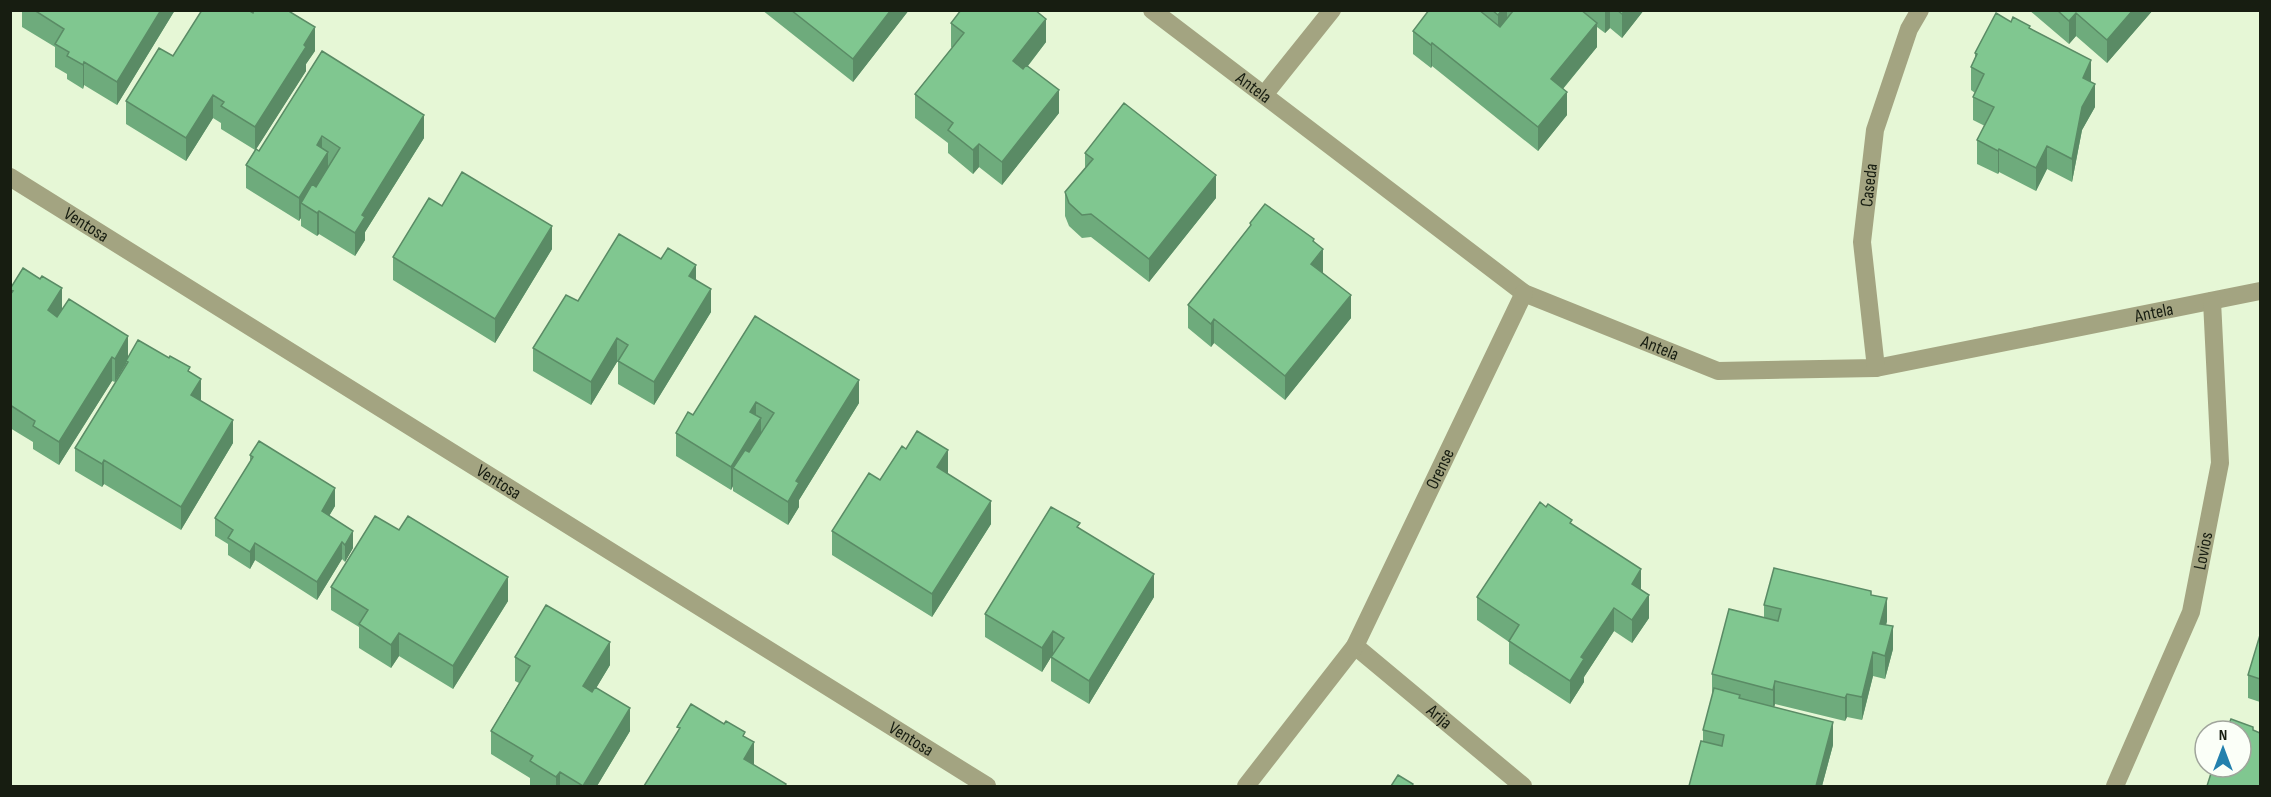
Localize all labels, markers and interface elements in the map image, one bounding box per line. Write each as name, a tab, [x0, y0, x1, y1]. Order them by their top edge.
street label: Antela	[1231, 67, 1275, 108]
street label: Caseda	[1856, 162, 1882, 208]
street label: Ventosa	[60, 203, 112, 247]
street label: Antela	[2132, 299, 2175, 327]
street label: Antela	[1637, 331, 1682, 365]
street label: Orense	[1422, 445, 1459, 493]
street label: Ventosa	[472, 460, 525, 504]
street label: Lovios	[2189, 530, 2217, 572]
street label: Arija	[1421, 700, 1456, 733]
street label: Ventosa	[885, 717, 937, 761]
north arrow	[2193, 719, 2253, 779]
text: N	[2219, 726, 2227, 745]

